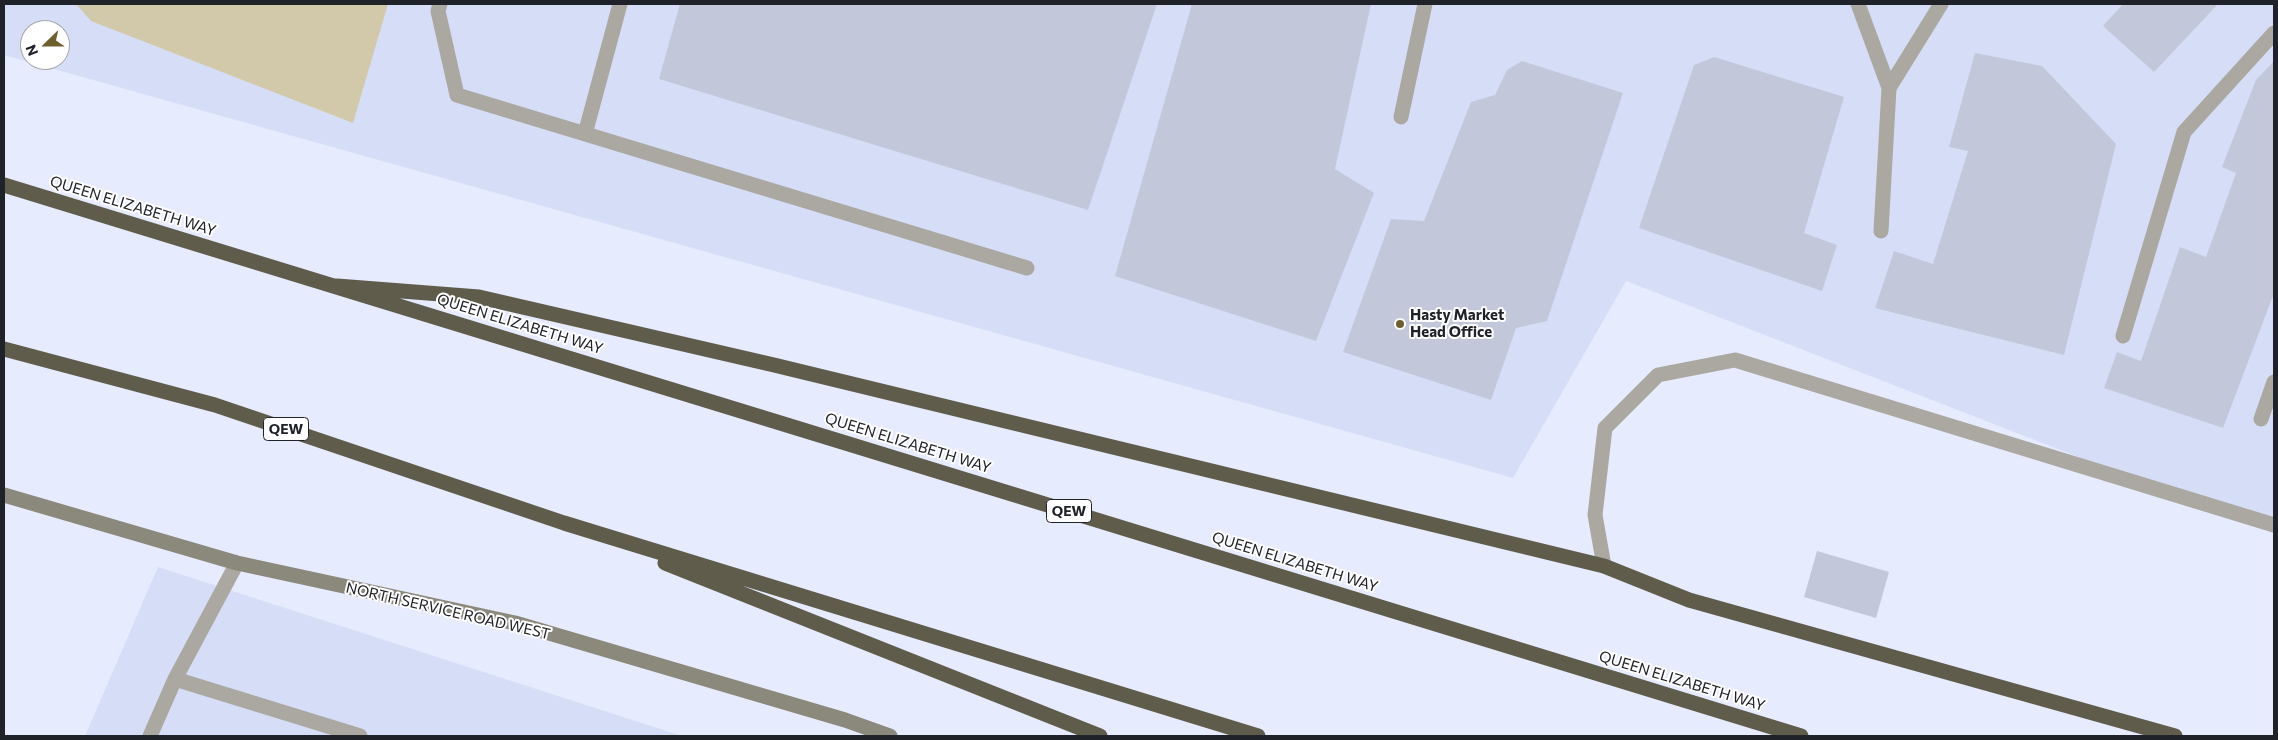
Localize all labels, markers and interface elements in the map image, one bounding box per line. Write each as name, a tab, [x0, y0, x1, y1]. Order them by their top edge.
north arrow	[20, 20, 70, 70]
text: N	[22, 42, 41, 58]
street label: QUEEN ELIZABETH WAY	[48, 172, 218, 240]
street label: QUEEN ELIZABETH WAY	[435, 290, 605, 358]
place label: Hasty Market Head Office	[1410, 306, 1504, 341]
marker: Hasty Market Head Office	[1394, 318, 1406, 330]
street label: QUEEN ELIZABETH WAY	[823, 409, 993, 477]
road number: QEW	[264, 418, 308, 440]
road number: QEW	[1046, 500, 1092, 522]
street label: QUEEN ELIZABETH WAY	[1210, 528, 1380, 596]
street label: NORTH SERVICE ROAD WEST	[344, 579, 552, 643]
street label: QUEEN ELIZABETH WAY	[1597, 647, 1767, 715]

